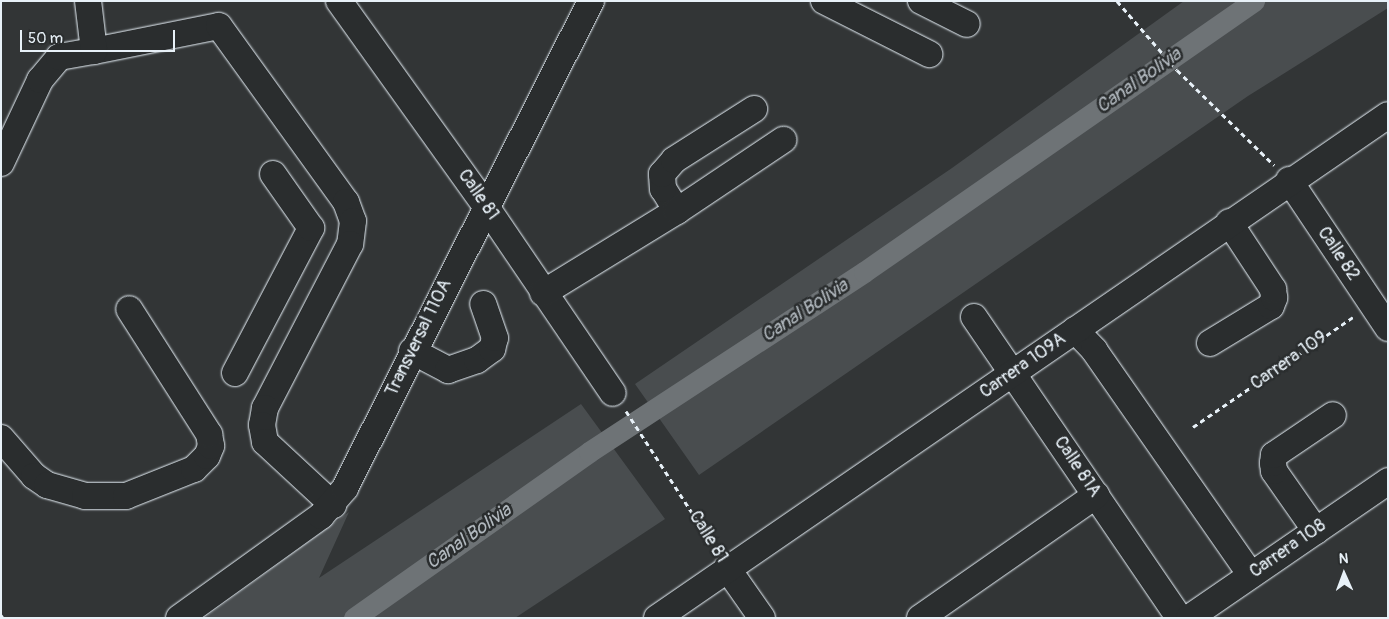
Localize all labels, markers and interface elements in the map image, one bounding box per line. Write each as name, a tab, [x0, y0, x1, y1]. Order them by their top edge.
scale bar	[22, 20, 178, 52]
text: 50 m	[28, 29, 63, 48]
water label: Canal Bolivia	[1092, 43, 1186, 119]
street label: Calle 81	[453, 165, 503, 225]
street label: Calle 82	[1312, 223, 1364, 285]
water label: Canal Bolivia	[758, 275, 852, 347]
street label: Transversal 110A	[381, 276, 457, 400]
street label: Carrera 109	[1247, 327, 1331, 395]
street label: Carrera 109A	[976, 329, 1070, 403]
street label: Calle 81A	[1049, 433, 1105, 501]
water label: Canal Bolivia	[422, 499, 516, 575]
street label: Calle 81	[684, 507, 732, 567]
street label: Carrera 108	[1246, 515, 1330, 583]
north arrow	[1319, 549, 1369, 599]
text: N	[1338, 550, 1348, 567]

